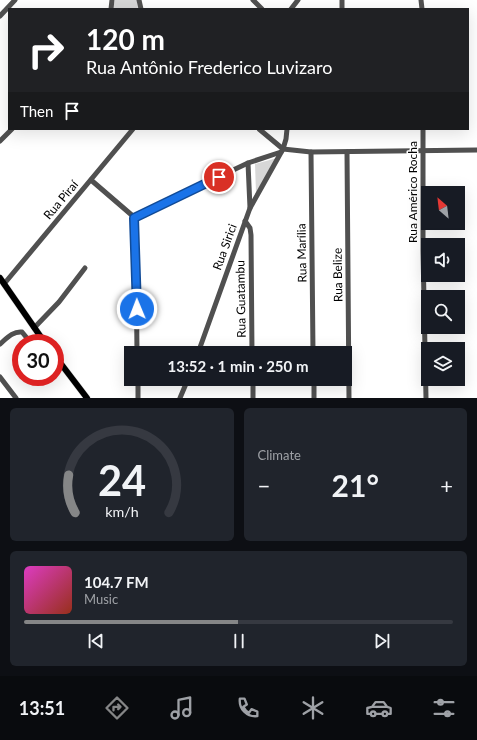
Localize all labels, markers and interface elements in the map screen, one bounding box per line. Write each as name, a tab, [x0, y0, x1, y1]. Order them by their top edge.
text: 120 m	[86, 22, 165, 56]
icon: right	[20, 24, 72, 76]
text: Rua Antônio Frederico Luvizaro	[86, 56, 332, 78]
icon: arrive	[61, 100, 83, 122]
text: Then	[20, 102, 53, 120]
street label: Rua Américo Rocha	[405, 141, 420, 243]
pin	[202, 160, 236, 194]
icon: arrive	[208, 166, 230, 188]
street label: Rua Piraí	[40, 176, 82, 222]
north arrow	[421, 186, 465, 230]
map controls	[421, 186, 465, 386]
street label: Rua Sirici	[209, 222, 240, 272]
street label: Rua Marília	[293, 223, 310, 283]
button: sound	[421, 238, 465, 282]
street label: Rua Belize	[330, 248, 345, 302]
street label: Rua Guatambu	[232, 260, 249, 338]
position arrow	[116, 288, 158, 330]
button: search	[421, 290, 465, 334]
speed limit sign: 30	[12, 334, 64, 386]
button: layers	[421, 342, 465, 386]
text: 13:52 · 1 min · 250 m	[168, 357, 308, 375]
text: Climate	[258, 447, 301, 463]
text: 24	[98, 454, 146, 504]
text: 21°	[332, 467, 379, 503]
text: −	[258, 472, 270, 499]
text: +	[440, 472, 453, 499]
text: km/h	[105, 502, 138, 519]
text: 104.7 FM	[84, 573, 149, 591]
text: Music	[84, 591, 118, 607]
icon: previous	[85, 630, 107, 652]
icon: pause	[228, 630, 250, 652]
icon: next	[371, 630, 393, 652]
icon: directions	[103, 694, 131, 722]
icon: music	[168, 694, 196, 722]
icon: phone	[234, 694, 262, 722]
icon: climate	[299, 694, 327, 722]
icon: car	[365, 694, 393, 722]
icon: filters	[430, 694, 458, 722]
text: 13:51	[19, 697, 65, 719]

